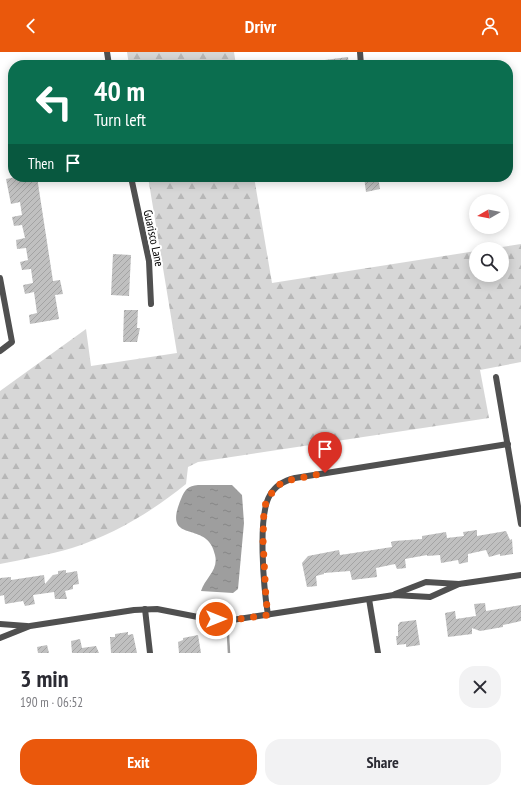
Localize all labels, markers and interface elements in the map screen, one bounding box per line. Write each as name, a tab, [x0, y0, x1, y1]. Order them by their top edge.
icon: back	[20, 15, 42, 37]
text: Drivr	[245, 15, 276, 38]
icon: person	[479, 15, 501, 37]
text: 40 m	[94, 72, 145, 109]
icon: left	[28, 76, 80, 128]
text: Turn left	[94, 108, 146, 131]
icon: arrive	[62, 152, 84, 174]
text: Then	[28, 154, 54, 173]
north arrow	[469, 194, 509, 234]
map controls	[469, 194, 509, 282]
street label: Guarisco Lane	[141, 208, 167, 268]
button: search	[469, 242, 509, 282]
pin	[308, 432, 342, 473]
icon: arrive	[314, 438, 336, 460]
position arrow	[195, 598, 237, 640]
text: 3 min	[20, 663, 68, 694]
button: close	[459, 666, 501, 708]
text: 190 m · 06:52	[20, 694, 83, 711]
button: Exit	[20, 739, 257, 785]
button: Share	[265, 739, 501, 785]

